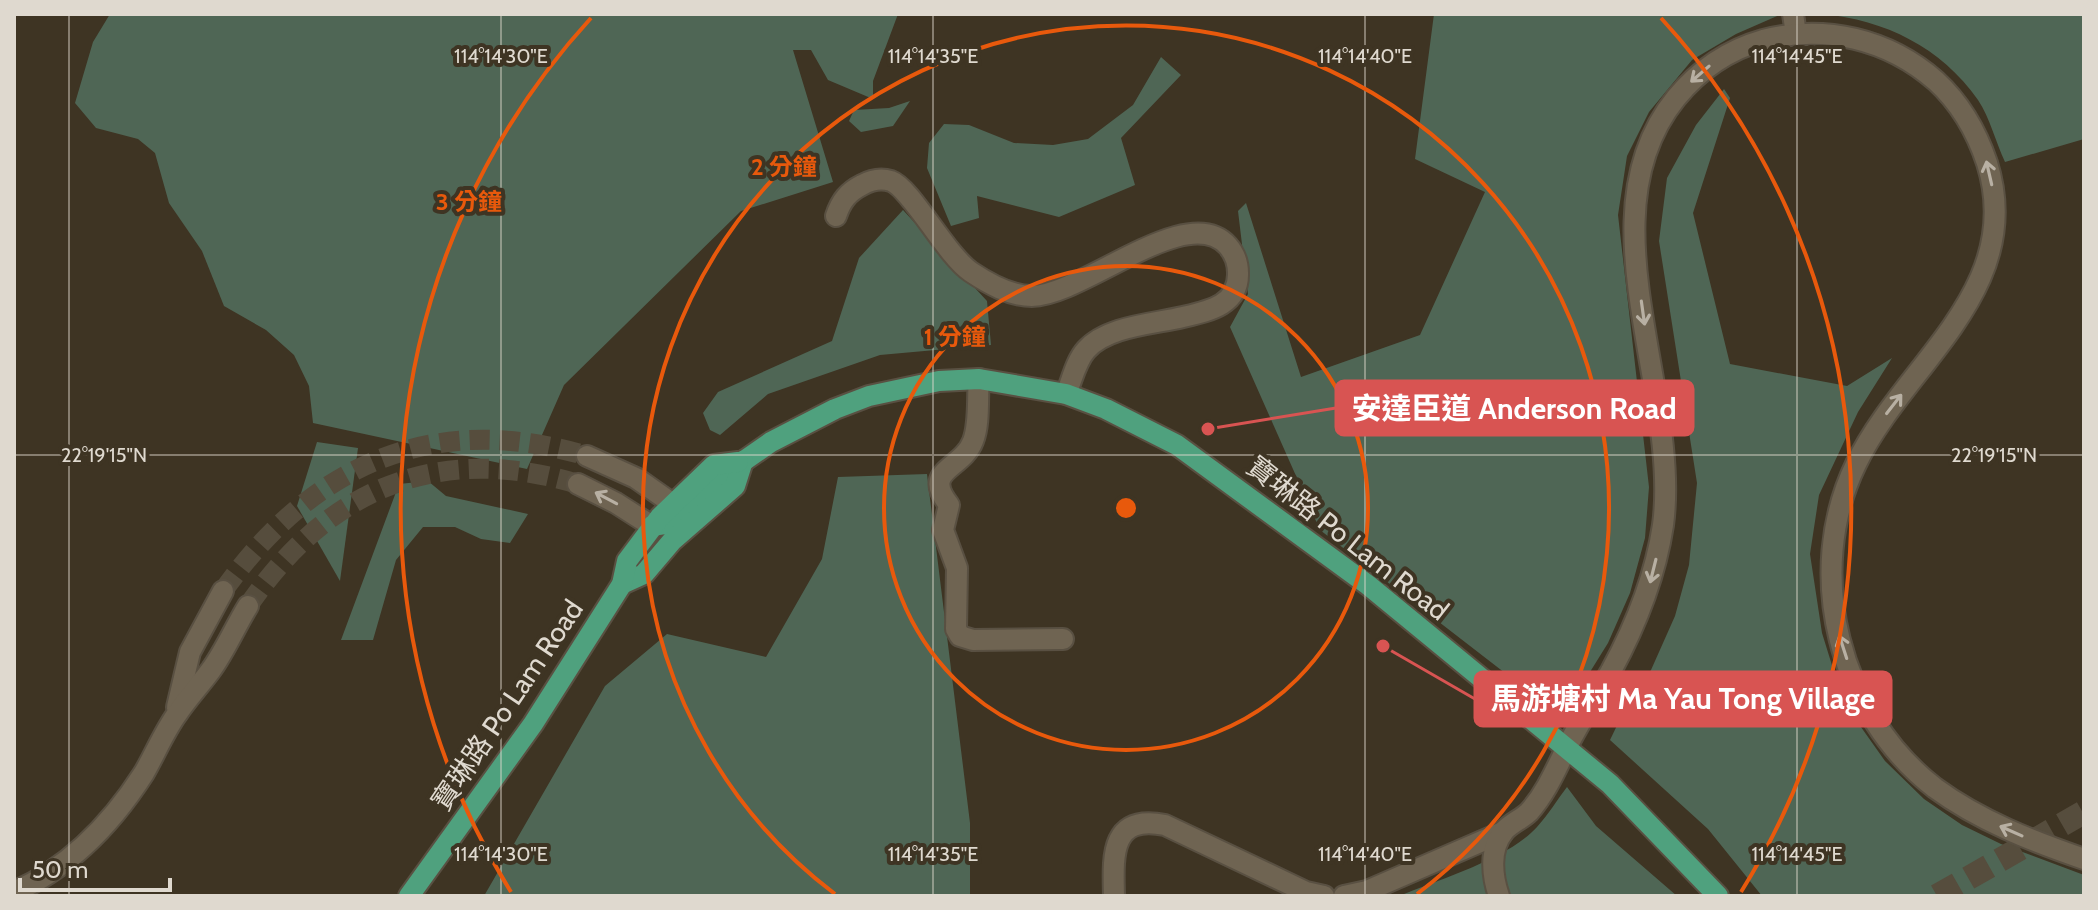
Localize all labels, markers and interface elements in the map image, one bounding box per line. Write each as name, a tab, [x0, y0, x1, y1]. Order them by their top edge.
text: 114°14'30"E	[454, 44, 548, 68]
text: 114°14'35"E	[888, 44, 978, 68]
text: 114°14'40"E	[1318, 44, 1412, 68]
text: 114°14'45"E	[1752, 44, 1843, 68]
one-way arrow	[1691, 65, 1711, 83]
text: 2 分鐘	[751, 152, 817, 181]
one-way arrow	[1980, 161, 1995, 187]
text: 3 分鐘	[436, 187, 502, 216]
one-way arrow	[1636, 300, 1651, 326]
text: 1 分鐘	[924, 322, 986, 351]
callout: 安達臣道 Anderson Road	[1336, 381, 1693, 435]
text: 安達臣道 Anderson Road	[1351, 390, 1677, 427]
one-way arrow	[1885, 393, 1902, 415]
text: 22°19'15"N	[61, 443, 147, 467]
text: 22°19'15"N	[1951, 443, 2037, 467]
street label: 寶琳路 Po Lam Road	[1240, 449, 1456, 627]
one-way arrow	[594, 489, 618, 505]
centre of rings	[1112, 494, 1140, 522]
one-way arrow	[1645, 557, 1660, 583]
street label: 寶琳路 Po Lam Road	[424, 593, 590, 817]
one-way arrow	[1834, 634, 1849, 659]
callout: 馬游塘村 Ma Yau Tong Village	[1475, 672, 1891, 726]
text: 馬游塘村 Ma Yau Tong Village	[1491, 680, 1875, 717]
one-way arrow	[1999, 823, 2023, 838]
scale bar	[20, 842, 170, 892]
text: 114°14'30"E	[454, 842, 548, 866]
text: 114°14'35"E	[888, 842, 978, 866]
text: 114°14'40"E	[1318, 842, 1412, 866]
text: 114°14'45"E	[1752, 842, 1843, 866]
text: 50 m	[32, 855, 88, 884]

